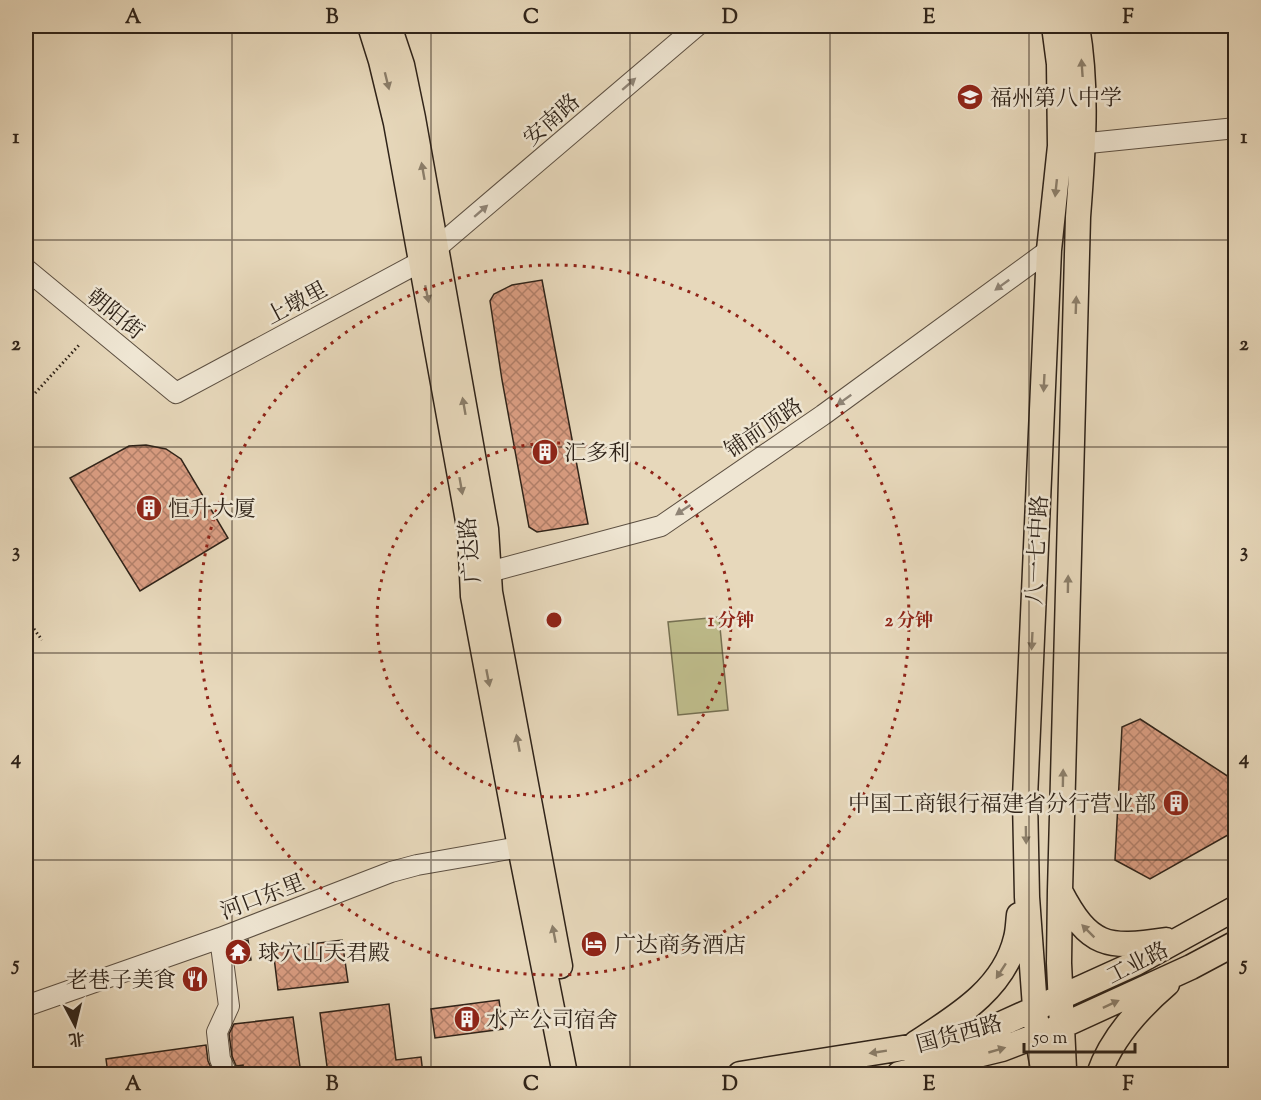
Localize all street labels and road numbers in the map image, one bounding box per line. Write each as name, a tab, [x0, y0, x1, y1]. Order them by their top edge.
street label: 安南路	[518, 88, 588, 155]
street label: 上墩里	[261, 275, 334, 334]
street label: 朝阳街	[78, 282, 150, 349]
street label: 铺前顶路	[719, 392, 810, 467]
street label: 八一七中路	[1020, 494, 1058, 606]
street label: 广达路	[453, 515, 491, 584]
street label: 河口东里	[216, 868, 310, 930]
street label: 工业路	[1102, 935, 1175, 994]
street label: 国货西路	[913, 1009, 1006, 1063]

